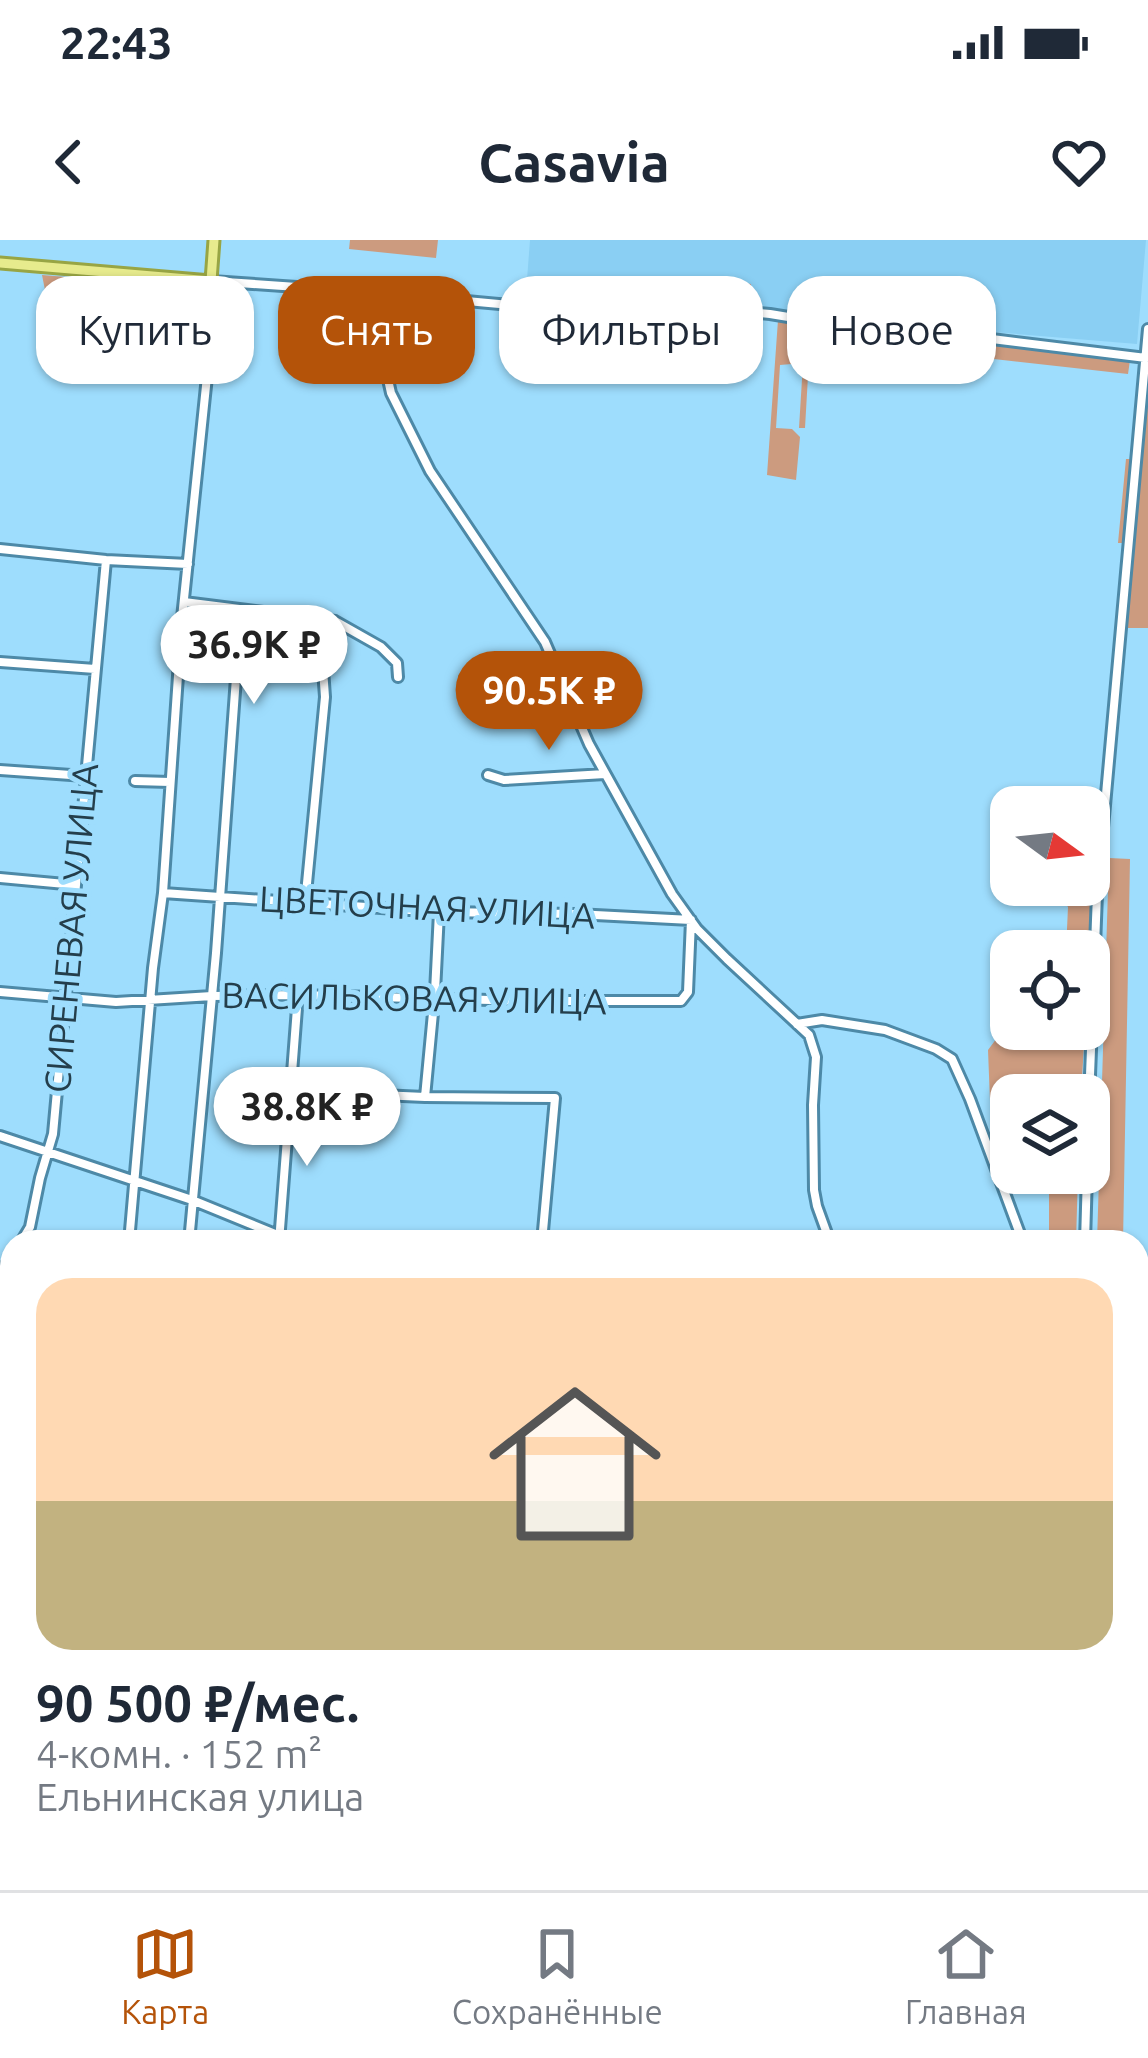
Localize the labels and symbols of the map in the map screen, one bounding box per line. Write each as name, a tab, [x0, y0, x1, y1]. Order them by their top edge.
pin: 36.9K ₽	[143, 605, 365, 707]
pin: 90.5K ₽	[438, 651, 660, 753]
street label: СИРЕНЕВАЯ УЛИЦА	[36, 761, 105, 1095]
north arrow	[990, 786, 1110, 906]
street label: ЦВЕТОЧНАЯ УЛИЦА	[258, 877, 597, 936]
street label: ВАСИЛЬКОВАЯ УЛИЦА	[221, 974, 608, 1021]
pin: 38.8K ₽	[196, 1067, 418, 1169]

